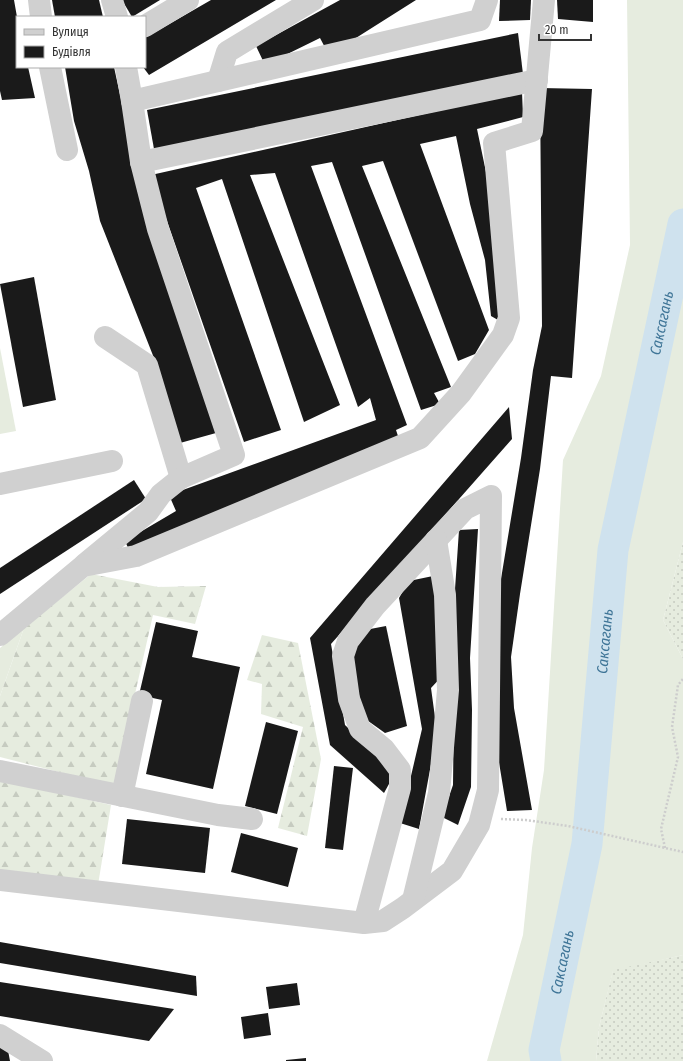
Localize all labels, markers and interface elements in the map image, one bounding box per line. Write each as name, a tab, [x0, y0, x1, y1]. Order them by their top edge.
legend	[16, 16, 146, 68]
scale bar	[539, 16, 591, 42]
text: 20 m	[545, 23, 569, 37]
text: Вулиця	[52, 25, 89, 39]
text: Будівля	[52, 45, 91, 59]
water label: Саксагань	[646, 289, 677, 357]
water label: Саксагань	[593, 608, 617, 675]
water label: Саксагань	[547, 928, 578, 996]

